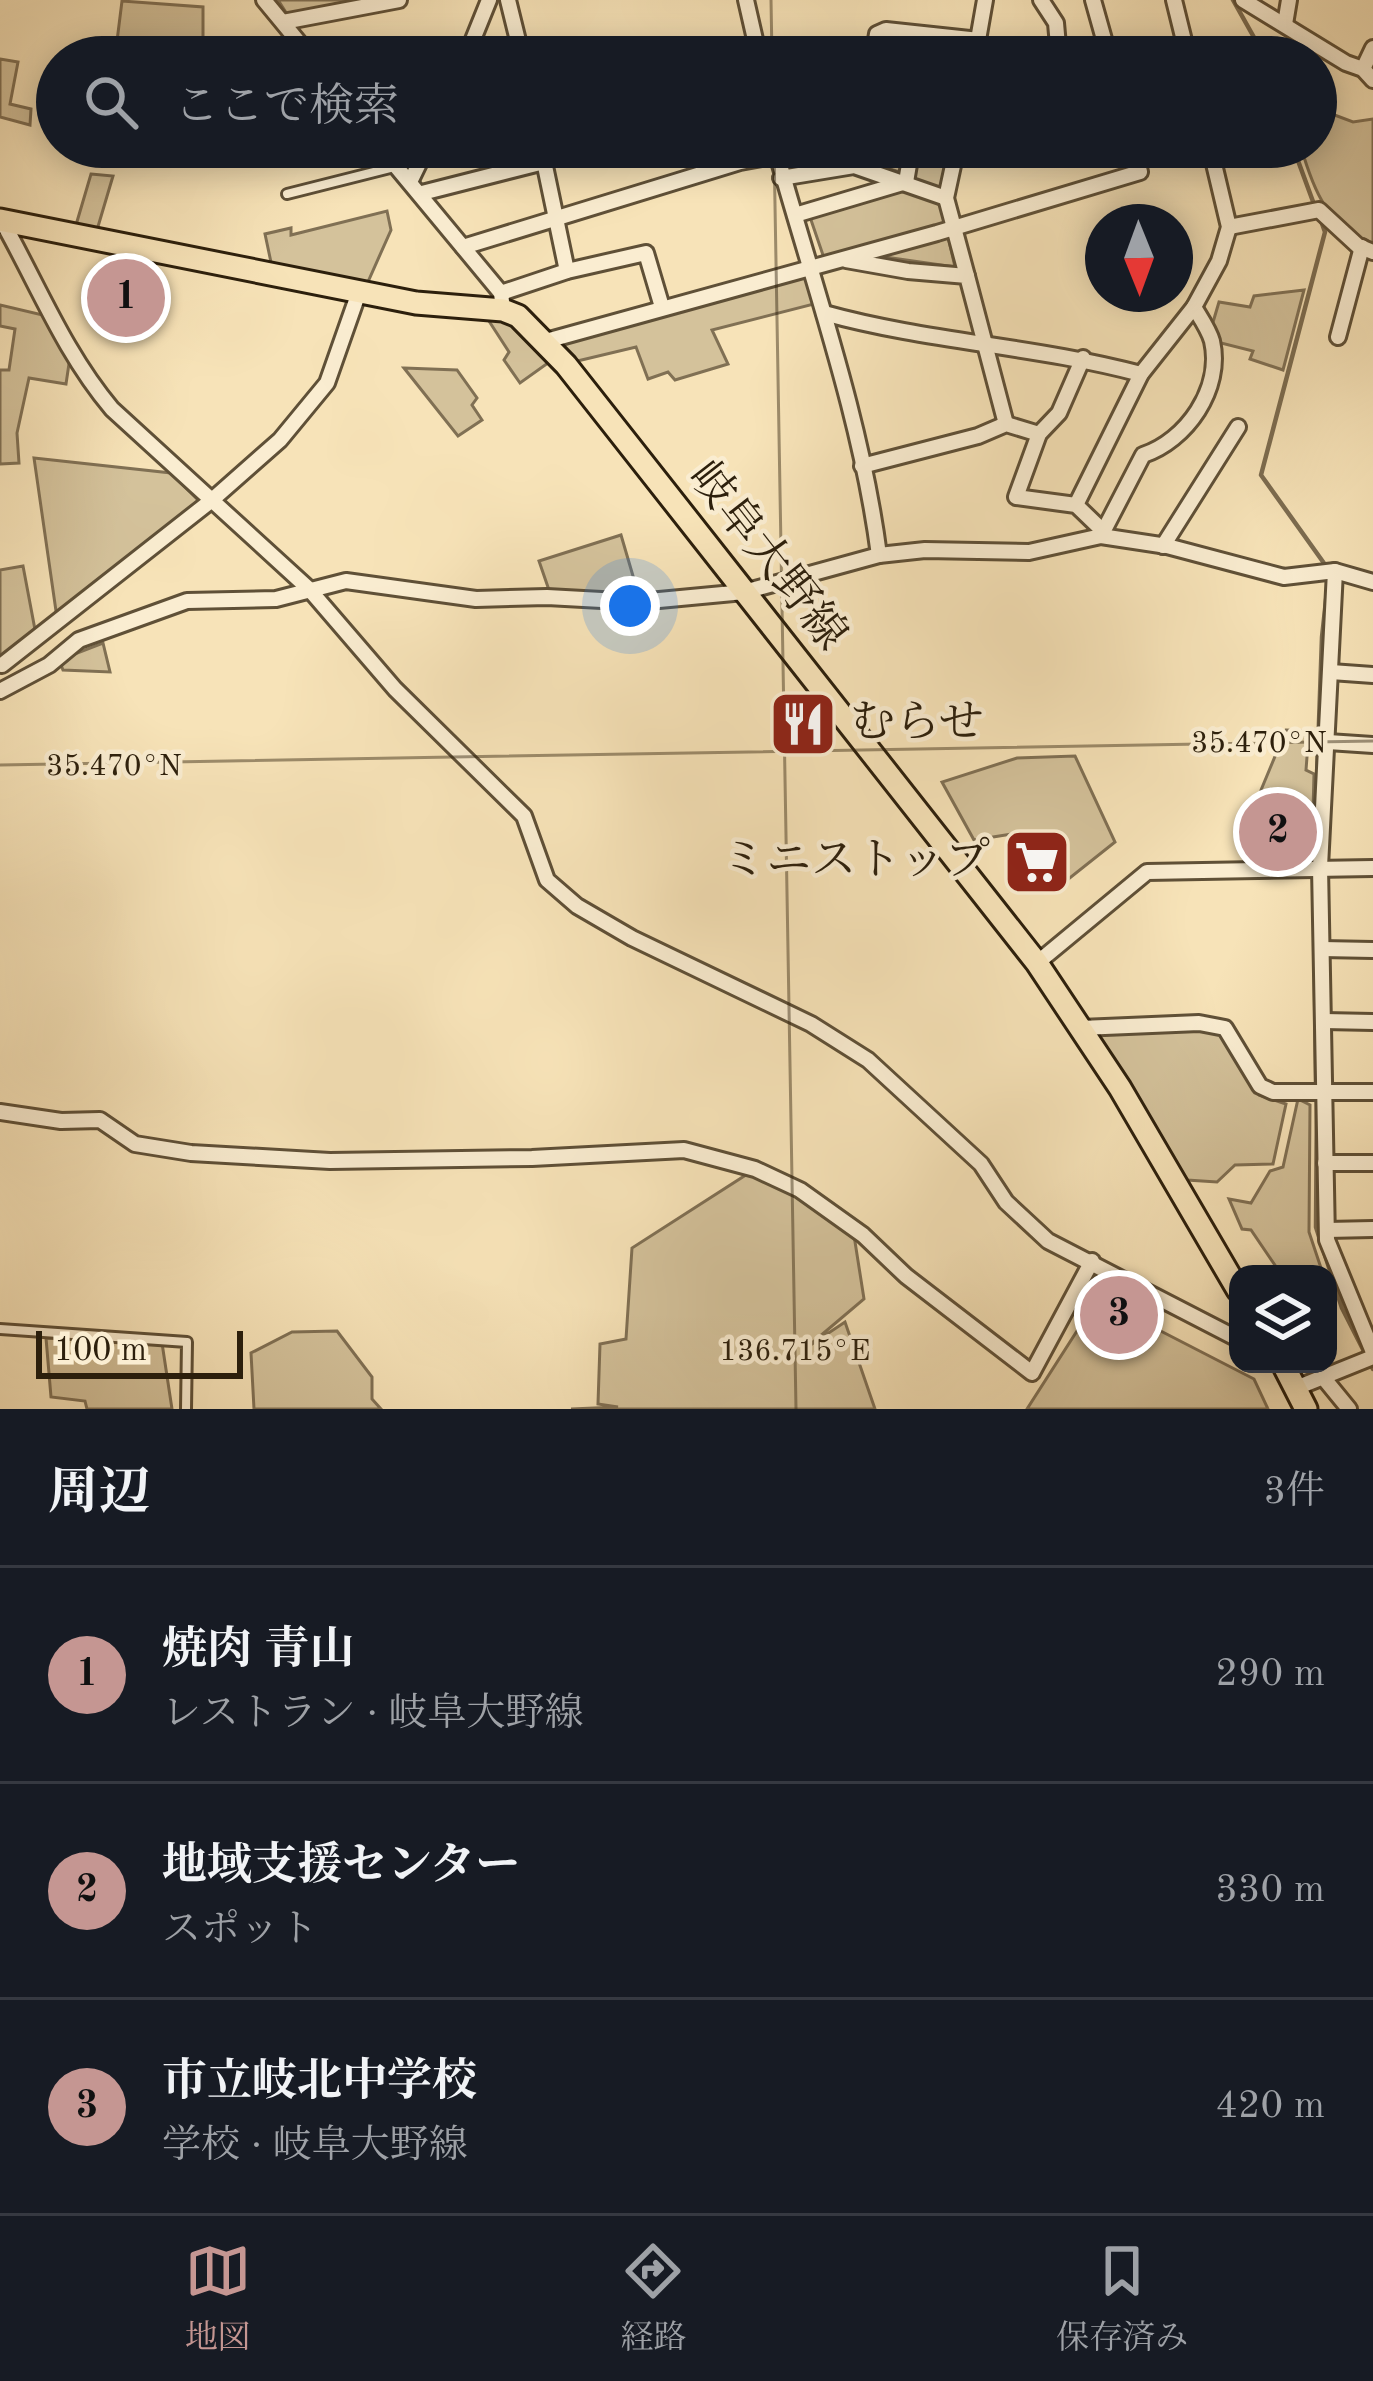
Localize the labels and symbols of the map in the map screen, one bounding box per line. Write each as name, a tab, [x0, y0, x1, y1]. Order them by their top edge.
north arrow	[1085, 204, 1193, 312]
pin: 1	[87, 253, 165, 343]
street label: 岐阜大野線	[679, 452, 856, 660]
your location	[600, 576, 660, 636]
restaurant icon: むらせ	[768, 689, 838, 759]
place label: むらせ	[850, 701, 984, 747]
text: 35.470°N	[1191, 729, 1327, 759]
text: 35.470°N	[46, 752, 182, 782]
pin: 2	[1239, 787, 1317, 877]
supermarket icon: ミニストップ	[1002, 827, 1072, 897]
place label: ミニストップ	[721, 836, 990, 885]
pin: 3	[1080, 1270, 1158, 1360]
scale bar	[36, 1325, 243, 1378]
text: 136.715°E	[720, 1337, 870, 1367]

